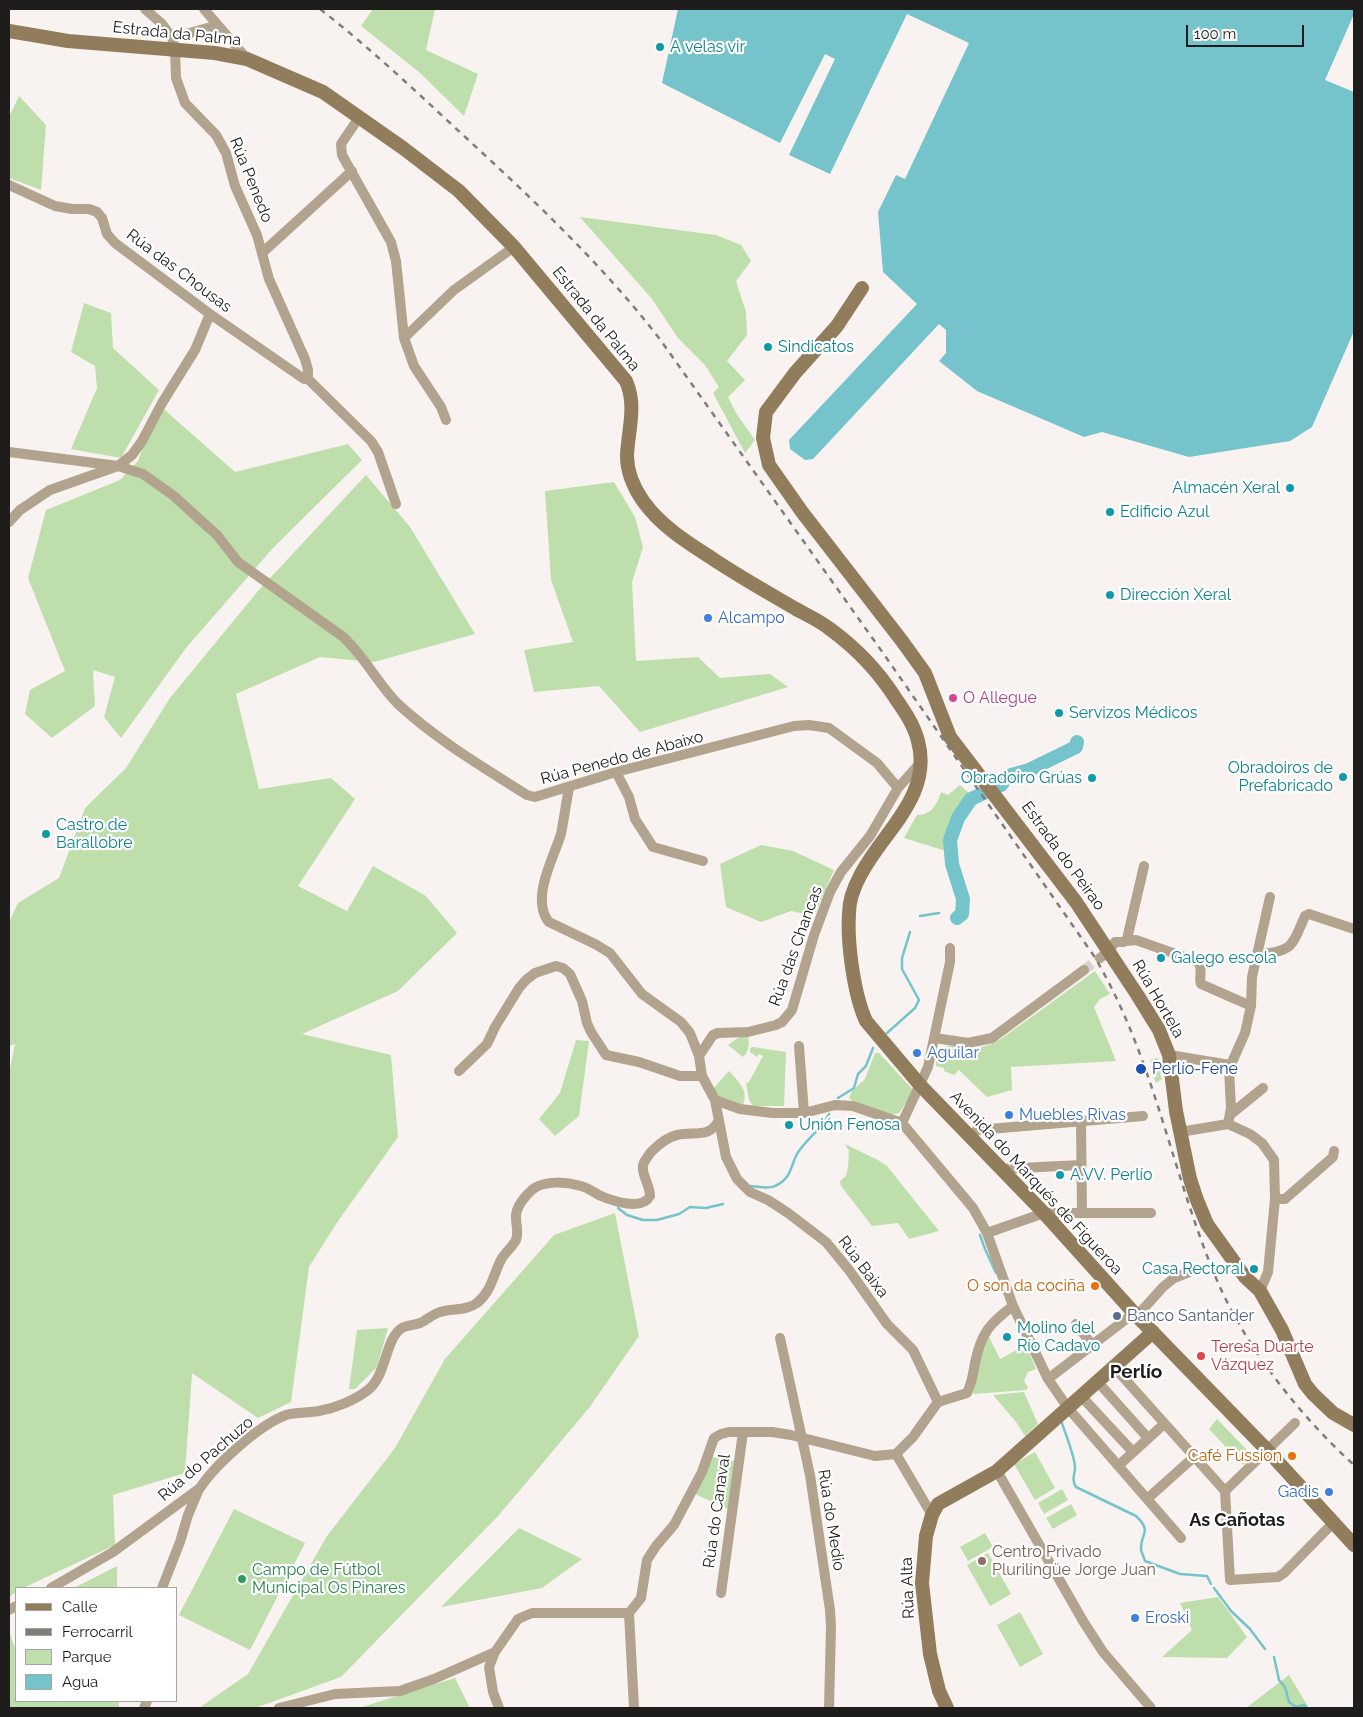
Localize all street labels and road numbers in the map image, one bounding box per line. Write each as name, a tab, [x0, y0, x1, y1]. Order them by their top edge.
street label: Estrada da Palma	[112, 18, 242, 50]
street label: Rúa Penedo	[225, 135, 277, 225]
street label: Rúa das Chousas	[123, 225, 235, 317]
street label: Estrada da Palma	[548, 263, 644, 375]
street label: Rúa Penedo de Abaixo	[539, 727, 705, 789]
street label: Estrada do Peirao	[1017, 798, 1109, 914]
street label: Rúa das Chancas	[765, 883, 827, 1009]
street label: Rúa Hortela	[1128, 956, 1188, 1042]
street label: Avenida do Marqués de Figueroa	[946, 1087, 1126, 1279]
street label: Rúa Baixa	[834, 1232, 892, 1302]
street label: Rúa do Pachuzo	[155, 1413, 257, 1505]
street label: Rúa do Canaval	[699, 1453, 735, 1569]
street label: Rúa do Medio	[814, 1468, 848, 1572]
street label: Rúa Alta	[897, 1557, 919, 1619]

